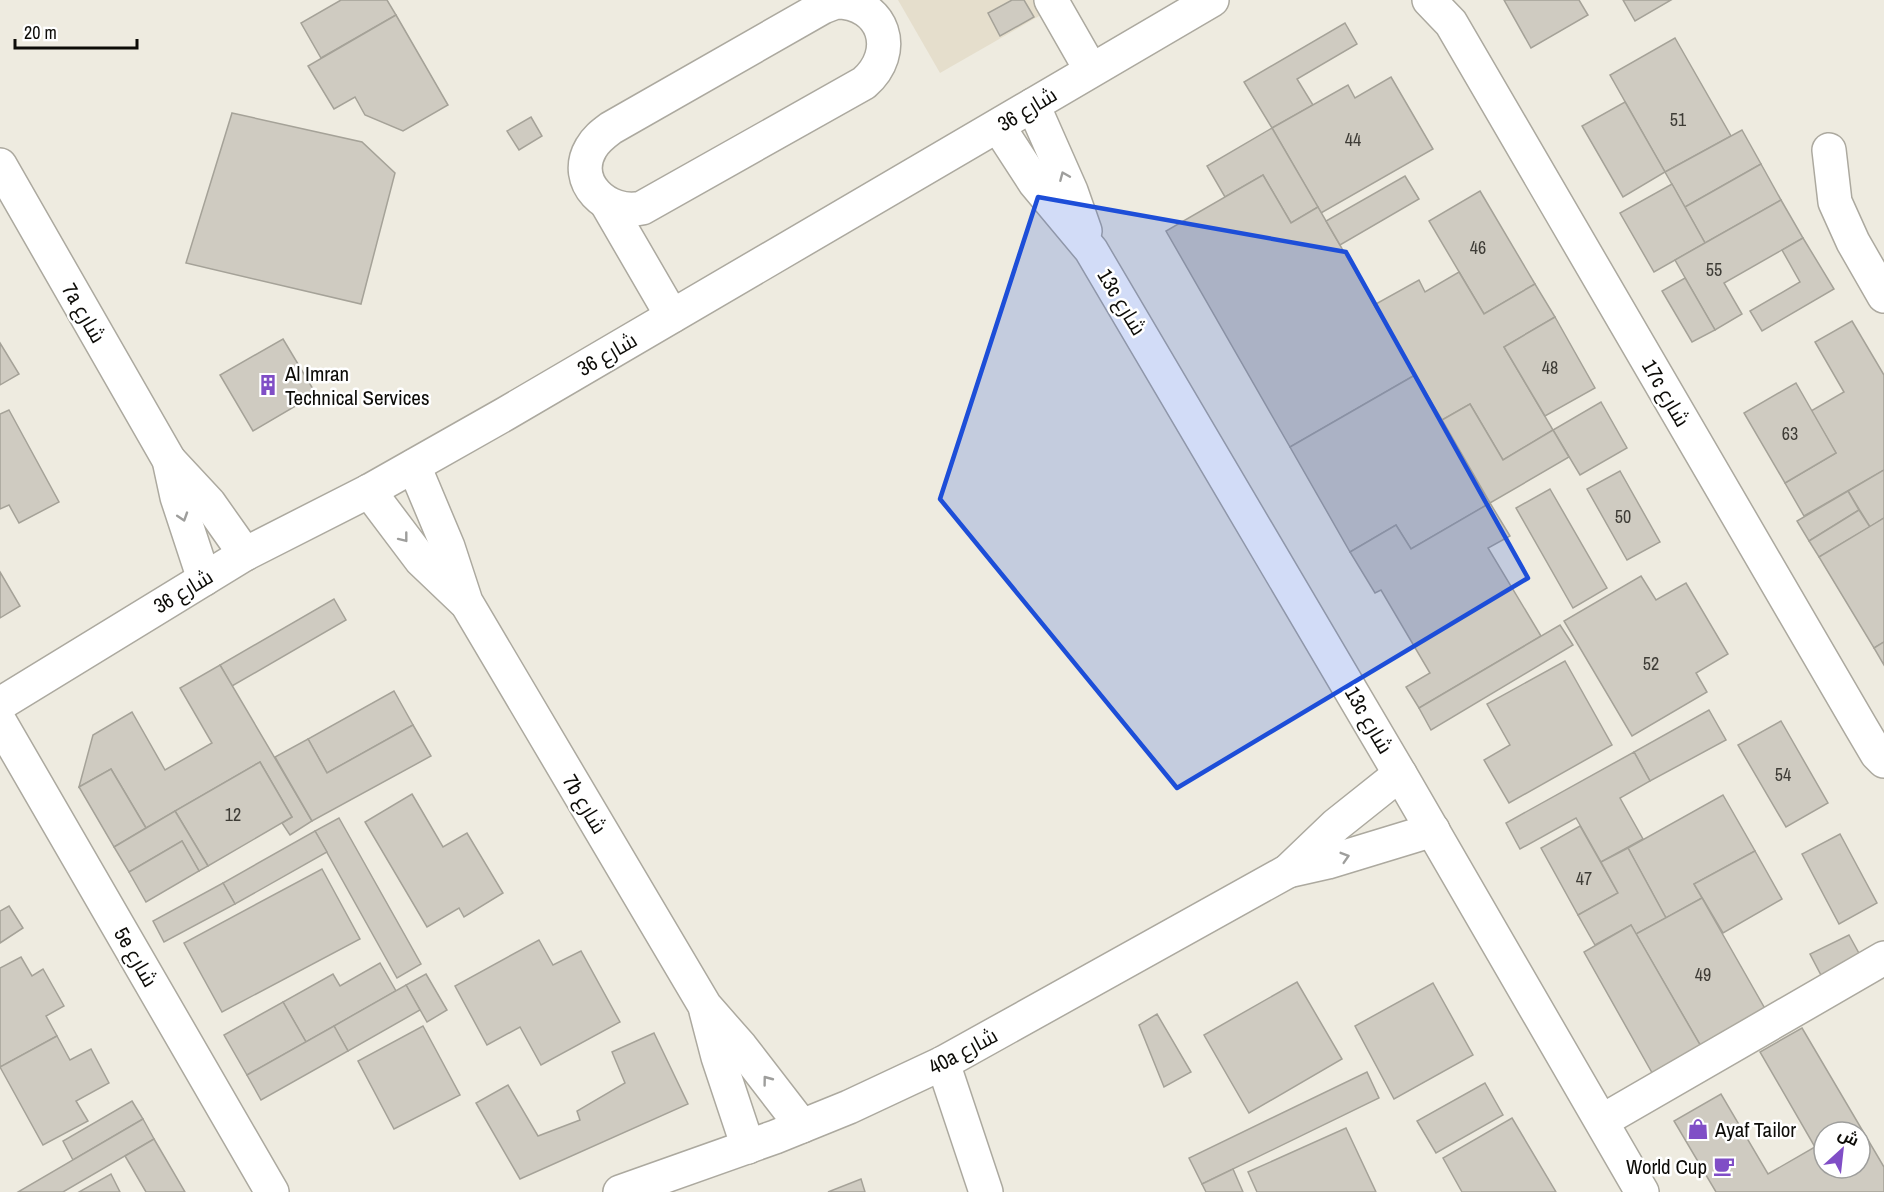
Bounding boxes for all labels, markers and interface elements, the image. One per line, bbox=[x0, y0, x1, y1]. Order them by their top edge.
scale bar bbox=[15, 12, 136, 50]
text: 20 m bbox=[24, 20, 57, 45]
street label: شارع 36 bbox=[992, 80, 1062, 138]
house number: 51 bbox=[1670, 107, 1687, 132]
house number: 44 bbox=[1345, 127, 1361, 152]
one-way arrow bbox=[1059, 171, 1071, 182]
house number: 46 bbox=[1470, 235, 1486, 260]
house number: 55 bbox=[1706, 257, 1722, 282]
street label: 13c شارع bbox=[1091, 263, 1153, 341]
street label: 7a شارع bbox=[55, 278, 113, 348]
street label: شارع 36 bbox=[572, 325, 642, 383]
street label: 17c شارع bbox=[1635, 354, 1697, 432]
house number: 48 bbox=[1542, 355, 1558, 380]
place label: Al Imran Technical Services bbox=[284, 359, 430, 412]
building icon: Al Imran Technical Services bbox=[256, 373, 280, 397]
house number: 63 bbox=[1782, 421, 1798, 446]
house number: 50 bbox=[1615, 504, 1631, 529]
one-way arrow bbox=[176, 511, 189, 522]
one-way arrow bbox=[396, 531, 407, 542]
street label: شارع 36 bbox=[148, 562, 218, 620]
house number: 52 bbox=[1643, 651, 1659, 676]
street label: 13c شارع bbox=[1338, 681, 1400, 759]
house number: 54 bbox=[1775, 762, 1791, 787]
street label: 7b شارع bbox=[556, 769, 614, 839]
house number: 12 bbox=[225, 802, 241, 827]
one-way arrow bbox=[1339, 852, 1350, 864]
house number: 47 bbox=[1576, 866, 1592, 891]
street label: 5e شارع bbox=[107, 922, 165, 992]
house number: 49 bbox=[1695, 962, 1711, 987]
street label: 40a شارع bbox=[923, 1021, 1003, 1081]
one-way arrow bbox=[763, 1075, 774, 1086]
place label: Ayaf Tailor bbox=[1714, 1115, 1796, 1144]
shop icon: Ayaf Tailor bbox=[1686, 1117, 1710, 1141]
north arrow bbox=[1812, 1120, 1872, 1180]
text: ش bbox=[1835, 1122, 1863, 1151]
place label: World Cup bbox=[1626, 1152, 1707, 1181]
cafe icon: World Cup bbox=[1712, 1154, 1736, 1178]

